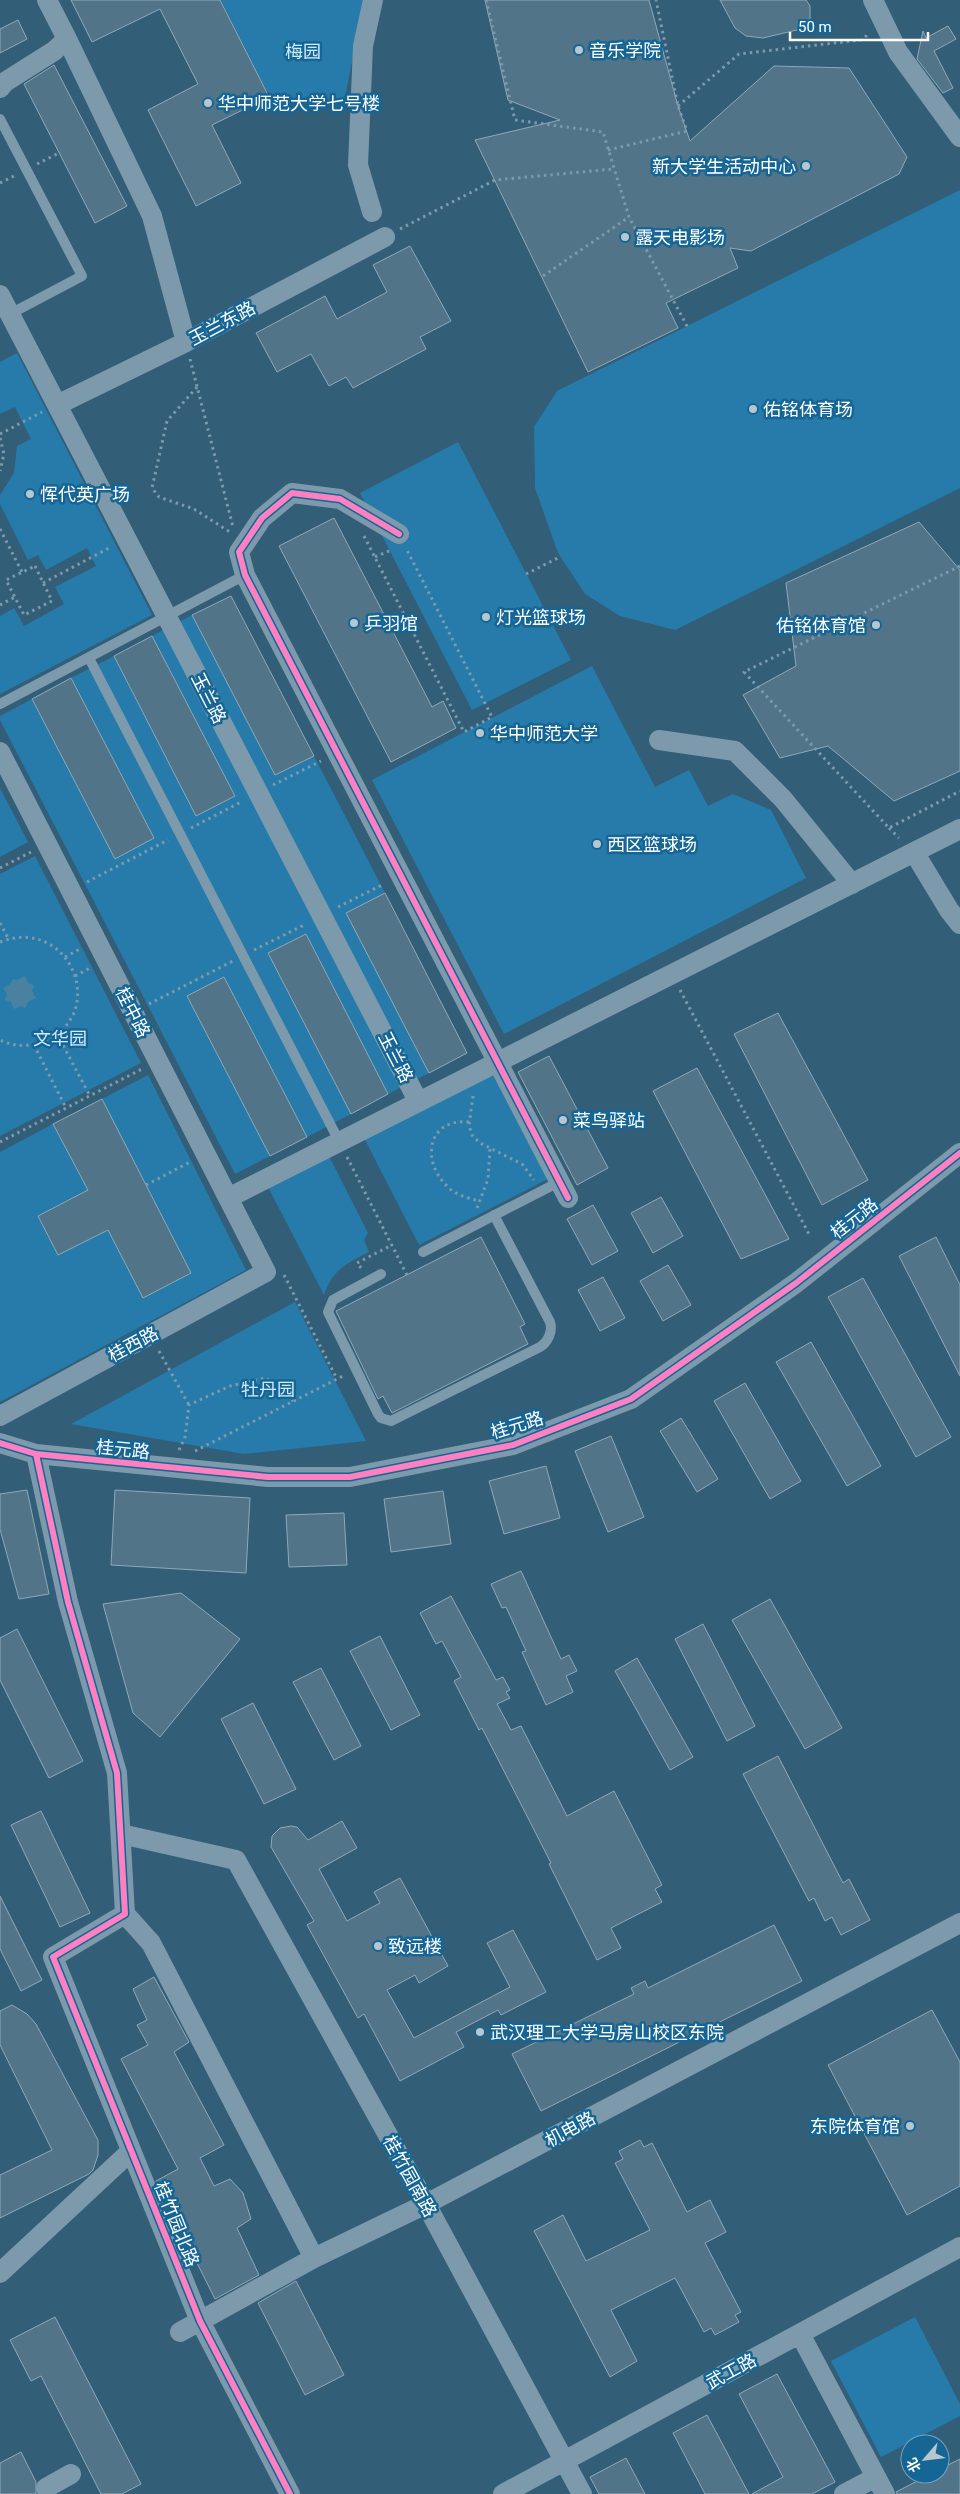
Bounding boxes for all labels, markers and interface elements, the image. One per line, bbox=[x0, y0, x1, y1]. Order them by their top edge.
scale bar bbox=[790, 10, 928, 42]
text: 50 m bbox=[798, 18, 832, 36]
place label: 音乐学院 bbox=[589, 40, 661, 61]
park label: 梅园 bbox=[285, 41, 321, 62]
marker: 音乐学院 bbox=[573, 44, 585, 56]
place label: 华中师范大学七号楼 bbox=[218, 93, 380, 114]
marker: 华中师范大学七号楼 bbox=[202, 97, 214, 109]
place label: 新大学生活动中心 bbox=[652, 156, 796, 177]
marker: 新大学生活动中心 bbox=[800, 160, 812, 172]
place label: 露天电影场 bbox=[635, 227, 725, 248]
marker: 露天电影场 bbox=[619, 231, 631, 243]
street label: 玉兰东路 bbox=[185, 297, 259, 349]
place label: 佑铭体育场 bbox=[763, 399, 853, 420]
marker: 佑铭体育场 bbox=[747, 403, 759, 415]
place label: 恽代英广场 bbox=[40, 484, 130, 505]
marker: 恽代英广场 bbox=[24, 488, 36, 500]
place label: 灯光篮球场 bbox=[496, 607, 586, 628]
marker: 灯光篮球场 bbox=[480, 611, 492, 623]
place label: 乒羽馆 bbox=[364, 613, 418, 634]
place label: 佑铭体育馆 bbox=[776, 615, 866, 636]
marker: 乒羽馆 bbox=[348, 617, 360, 629]
marker: 佑铭体育馆 bbox=[870, 619, 882, 631]
street label: 玉兰路 bbox=[187, 669, 231, 727]
place label: 华中师范大学 bbox=[490, 723, 598, 744]
marker: 华中师范大学 bbox=[474, 727, 486, 739]
place label: 西区篮球场 bbox=[607, 834, 697, 855]
marker: 西区篮球场 bbox=[591, 838, 603, 850]
street label: 桂中路 bbox=[111, 983, 155, 1041]
park label: 文华园 bbox=[33, 1028, 87, 1049]
street label: 玉兰路 bbox=[374, 1028, 418, 1086]
place label: 菜鸟驿站 bbox=[573, 1110, 645, 1131]
marker: 菜鸟驿站 bbox=[557, 1114, 569, 1126]
street label: 桂元路 bbox=[826, 1193, 882, 1243]
street label: 桂西路 bbox=[104, 1322, 162, 1366]
park label: 牡丹园 bbox=[241, 1379, 295, 1400]
street label: 桂元路 bbox=[488, 1407, 546, 1443]
street label: 桂元路 bbox=[95, 1436, 151, 1462]
place label: 致远楼 bbox=[388, 1936, 442, 1957]
marker: 致远楼 bbox=[372, 1940, 384, 1952]
place label: 武汉理工大学马房山校区东院 bbox=[490, 2022, 724, 2043]
marker: 武汉理工大学马房山校区东院 bbox=[474, 2026, 486, 2038]
street label: 机电路 bbox=[541, 2107, 599, 2151]
place label: 东院体育馆 bbox=[810, 2116, 900, 2137]
marker: 东院体育馆 bbox=[904, 2120, 916, 2132]
street label: 桂竹园南路 bbox=[379, 2132, 441, 2220]
street label: 桂竹园北路 bbox=[150, 2178, 204, 2270]
street label: 武工路 bbox=[702, 2349, 760, 2393]
north arrow bbox=[900, 2434, 950, 2484]
text: 北 bbox=[903, 2455, 924, 2475]

